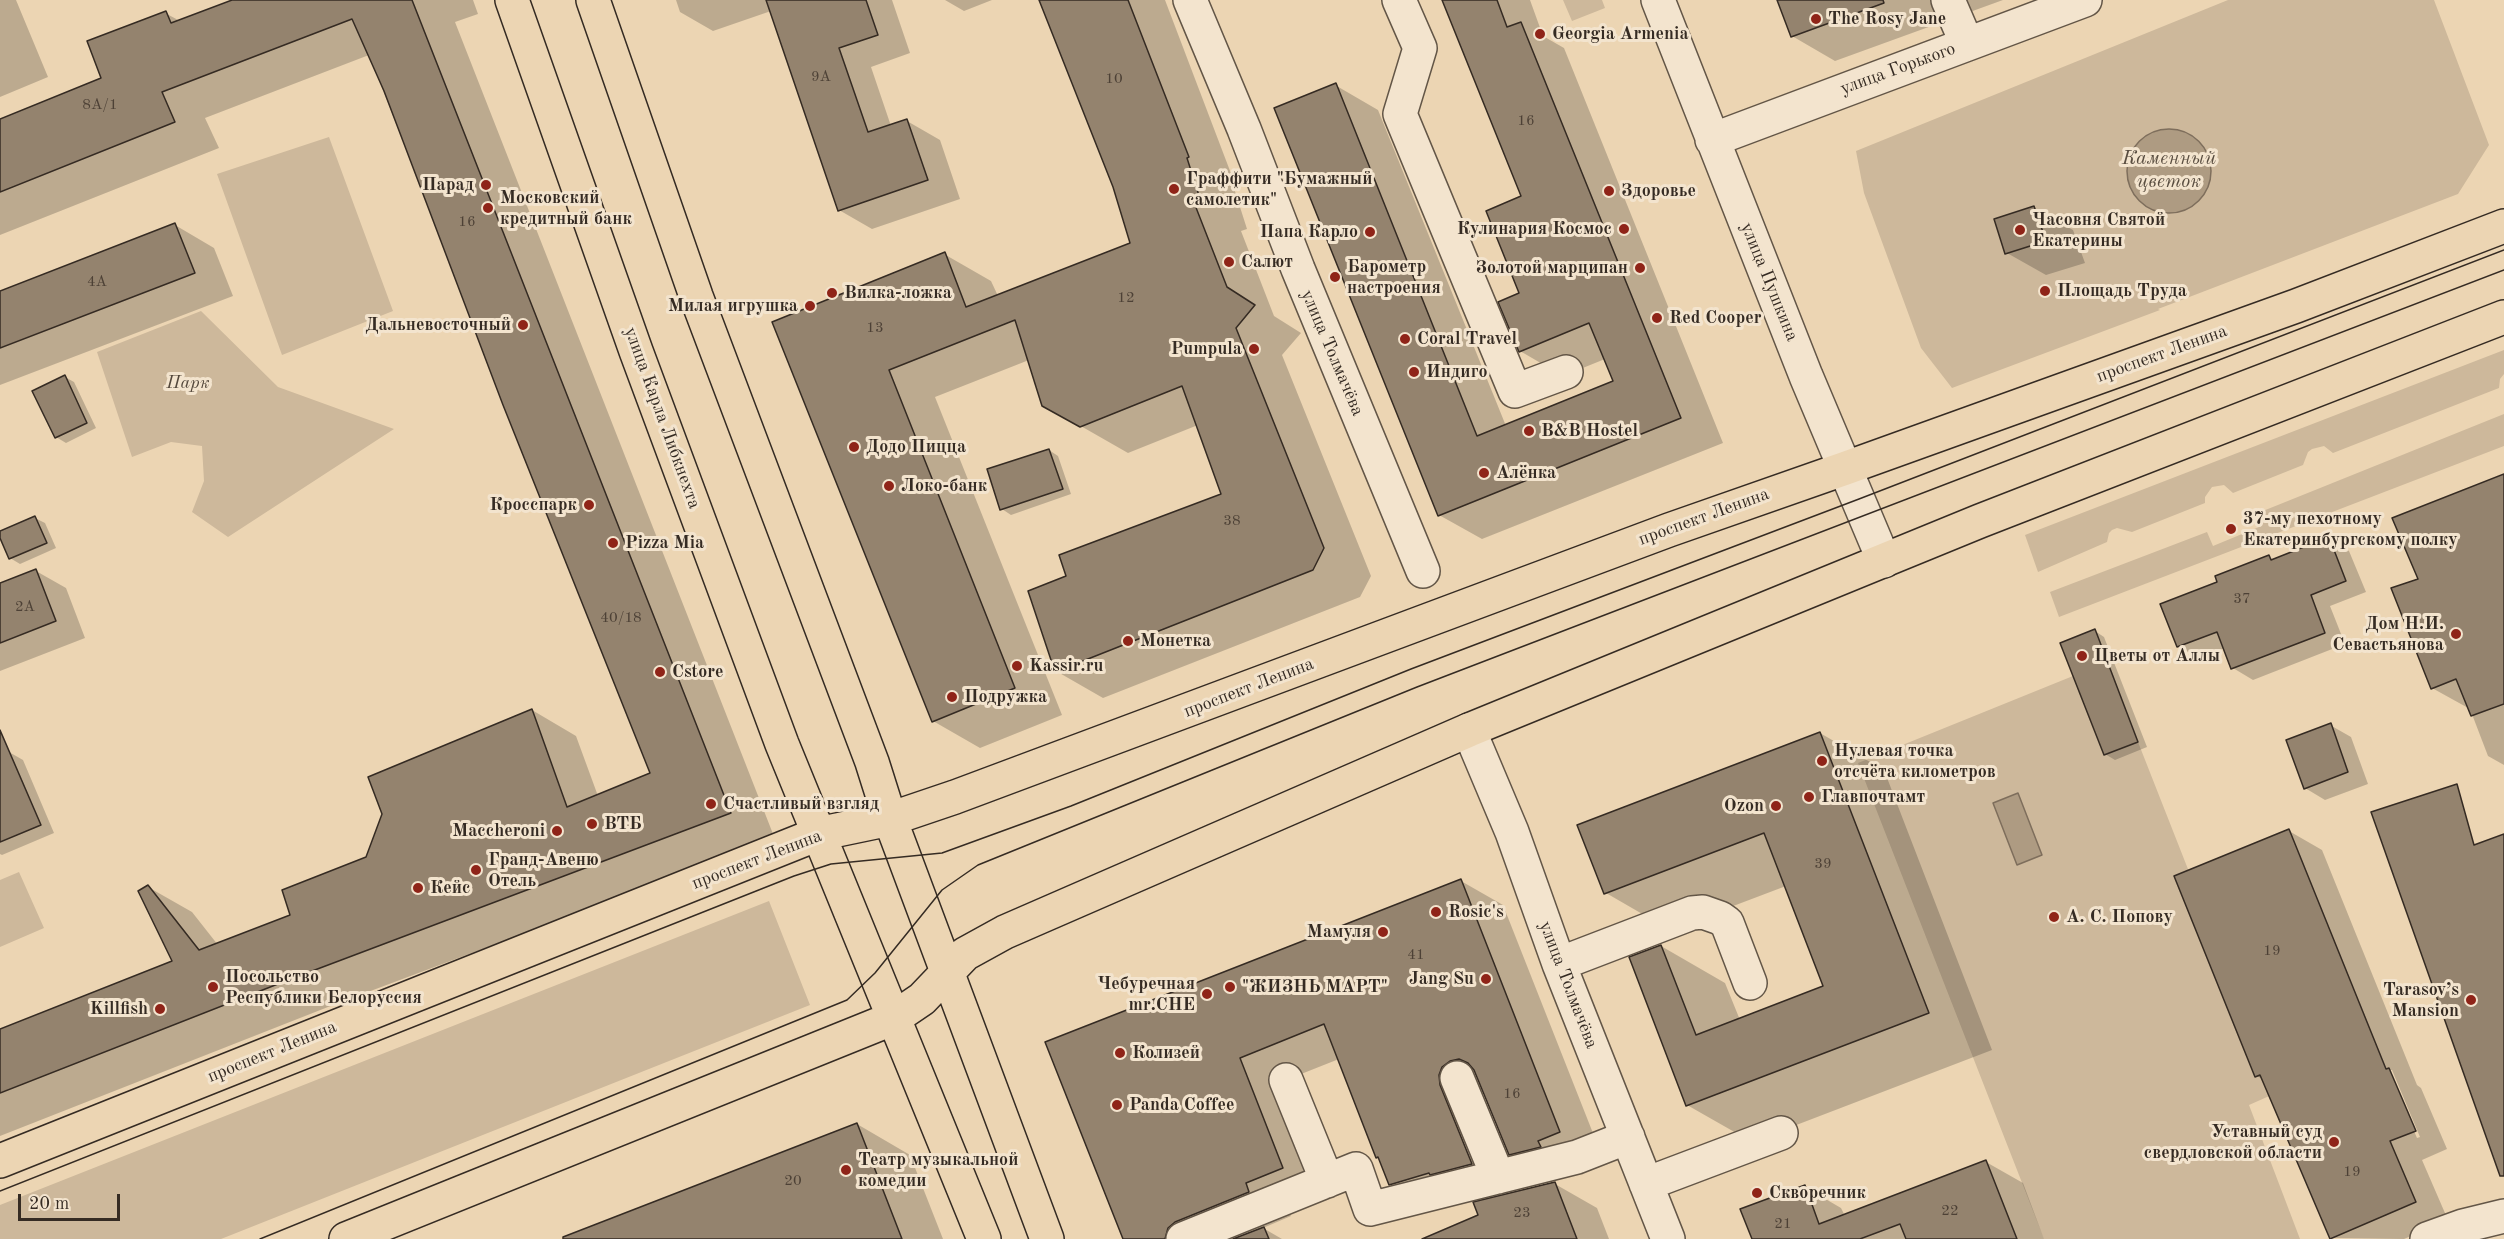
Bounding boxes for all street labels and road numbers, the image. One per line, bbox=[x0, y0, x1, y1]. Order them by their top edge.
street label: улица Горького bbox=[1837, 38, 1959, 100]
street label: улица Пушкина bbox=[1735, 220, 1803, 344]
street label: улица Толмачёва bbox=[1296, 287, 1368, 419]
street label: проспект Ленина bbox=[2094, 320, 2230, 388]
street label: улица Карла Либкнехта bbox=[619, 324, 705, 512]
street label: проспект Ленина bbox=[1636, 483, 1772, 551]
street label: проспект Ленина bbox=[1181, 653, 1317, 723]
street label: проспект Ленина bbox=[689, 825, 825, 895]
street label: улица Толмачёва bbox=[1534, 918, 1602, 1052]
street label: проспект Ленина bbox=[204, 1016, 340, 1088]

